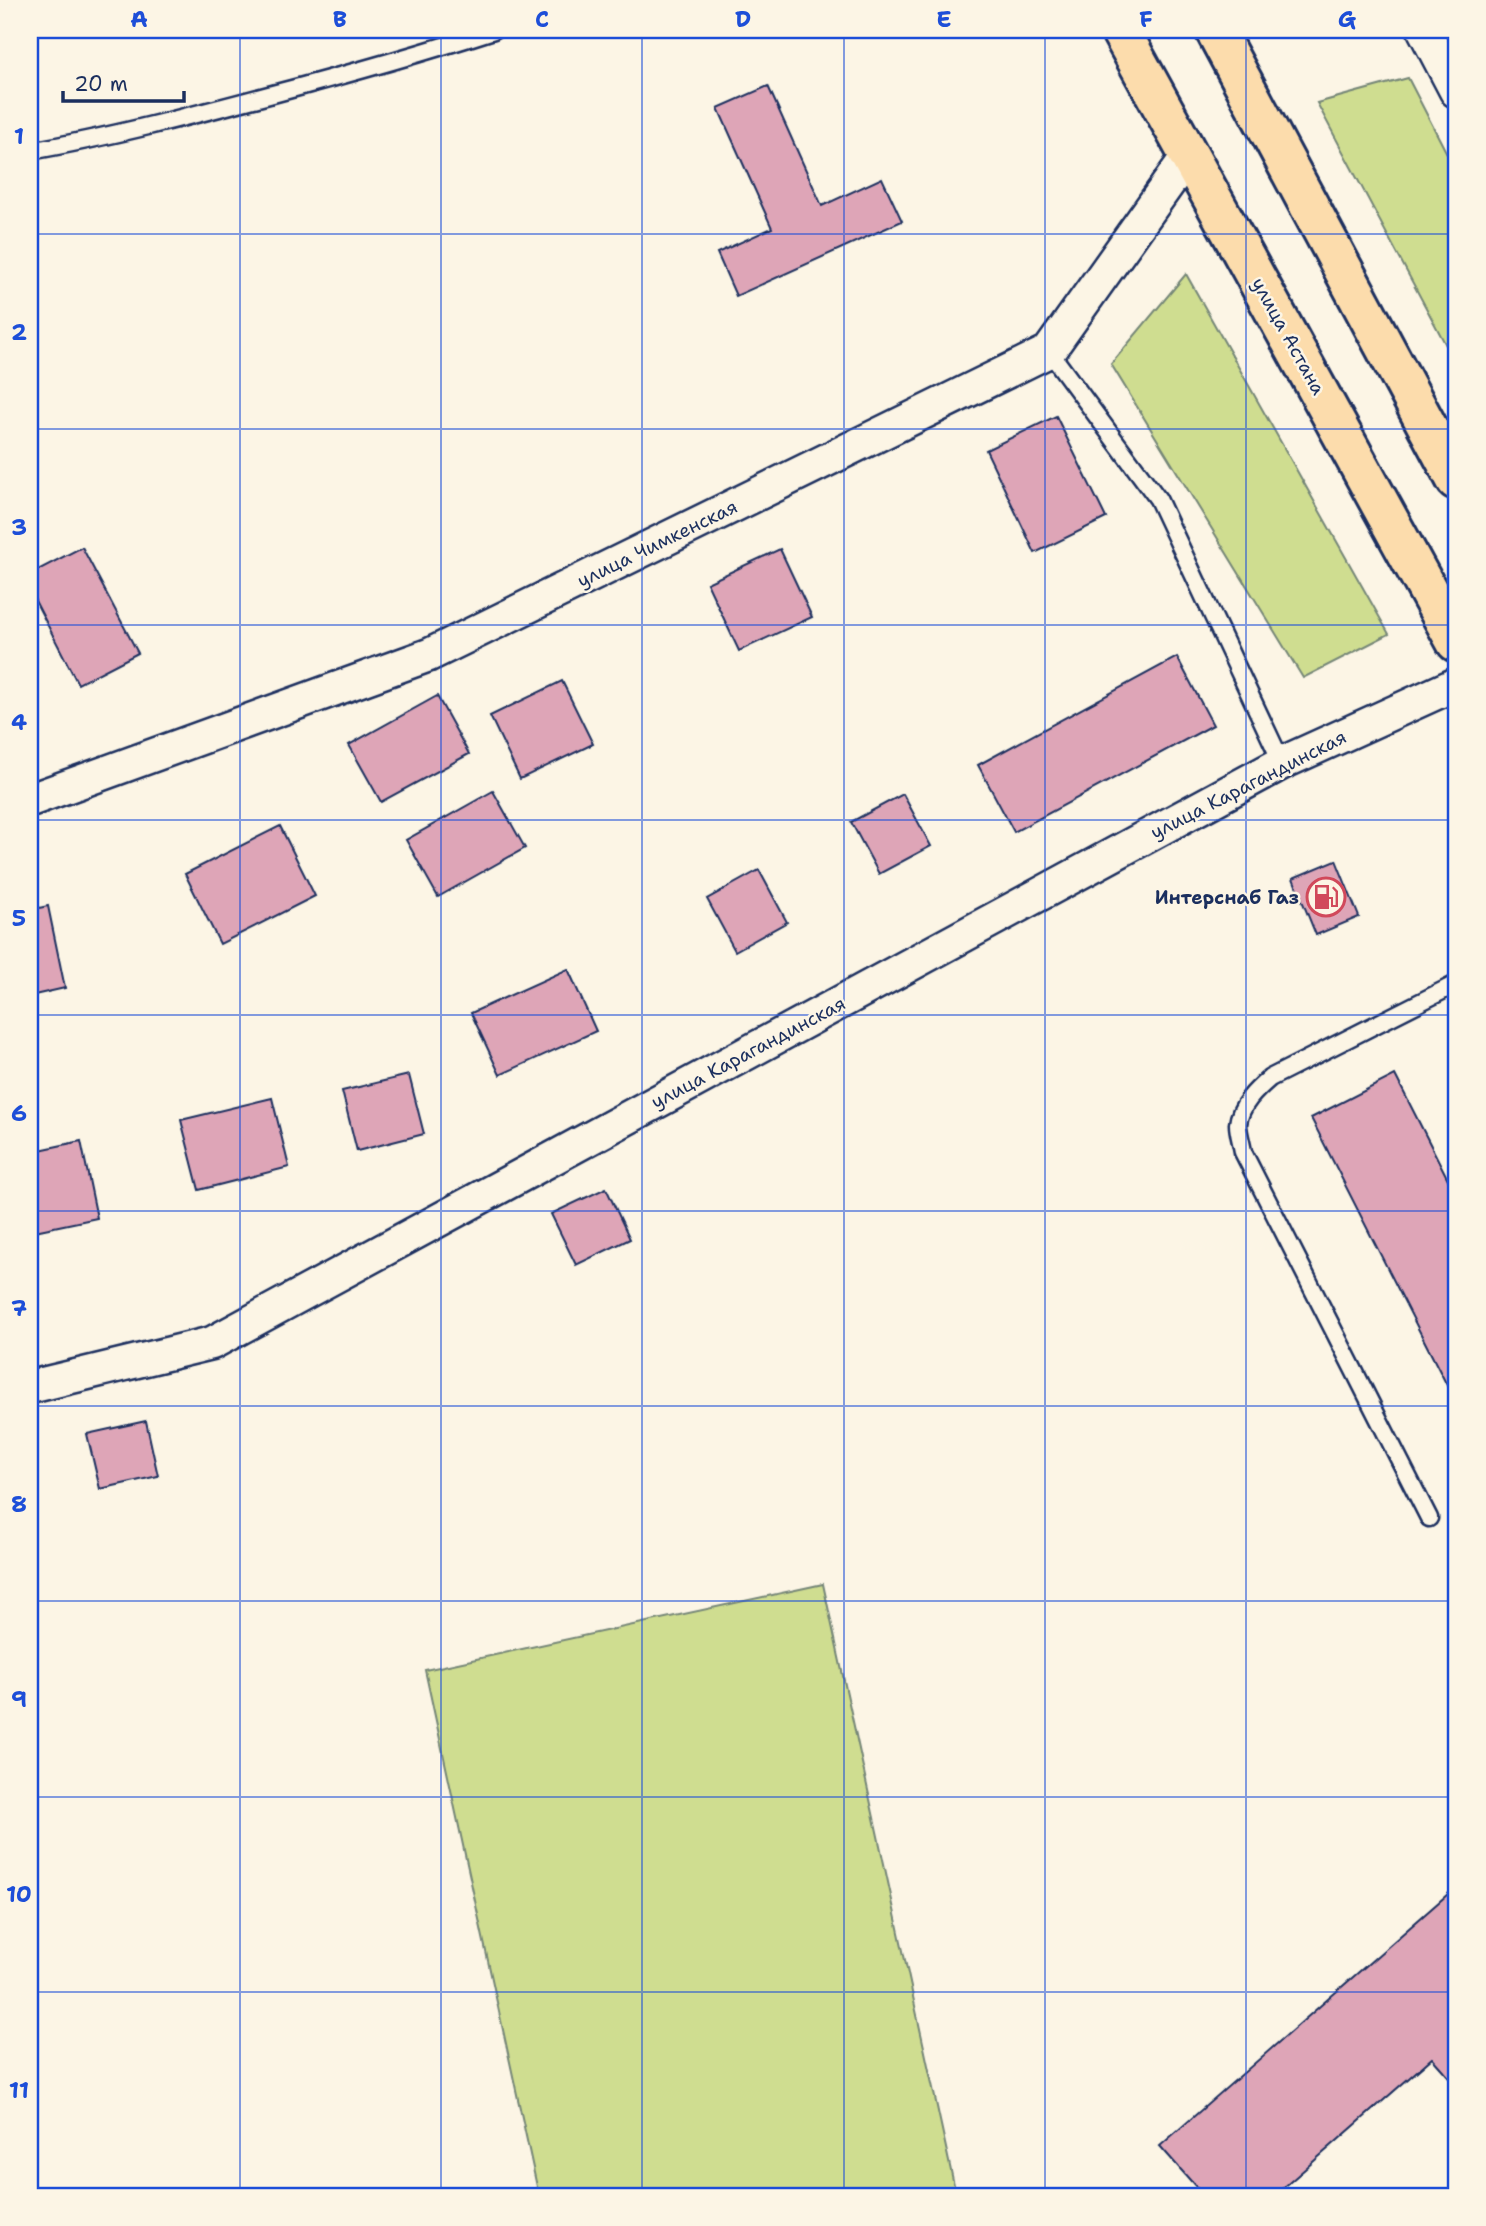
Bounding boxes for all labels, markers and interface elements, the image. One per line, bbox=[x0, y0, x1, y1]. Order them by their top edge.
text: A bbox=[130, 4, 148, 34]
text: B bbox=[333, 4, 347, 34]
text: C bbox=[535, 4, 549, 34]
text: D bbox=[735, 4, 751, 34]
text: E bbox=[936, 4, 952, 34]
text: F bbox=[1139, 4, 1153, 34]
text: G bbox=[1338, 4, 1357, 34]
scale bar bbox=[63, 60, 184, 104]
text: 20 m bbox=[74, 70, 128, 98]
text: 1 bbox=[14, 121, 24, 151]
street label: улица Астана bbox=[1246, 273, 1331, 400]
text: 2 bbox=[11, 317, 27, 347]
street label: улица Чимкенская bbox=[573, 494, 741, 593]
text: 3 bbox=[11, 512, 27, 542]
text: 4 bbox=[11, 707, 27, 737]
street label: улица Карагандинская bbox=[1146, 724, 1350, 845]
fuel station icon: Интерснаб Газ bbox=[1305, 876, 1347, 918]
place label: Интерснаб Газ bbox=[1155, 885, 1299, 910]
text: 5 bbox=[12, 903, 26, 933]
street label: улица Карагандинская bbox=[647, 991, 850, 1114]
text: 6 bbox=[11, 1098, 27, 1128]
text: 7 bbox=[11, 1293, 27, 1323]
text: 8 bbox=[11, 1489, 27, 1519]
text: 9 bbox=[11, 1684, 27, 1714]
text: 10 bbox=[6, 1879, 32, 1909]
text: 11 bbox=[9, 2075, 29, 2105]

